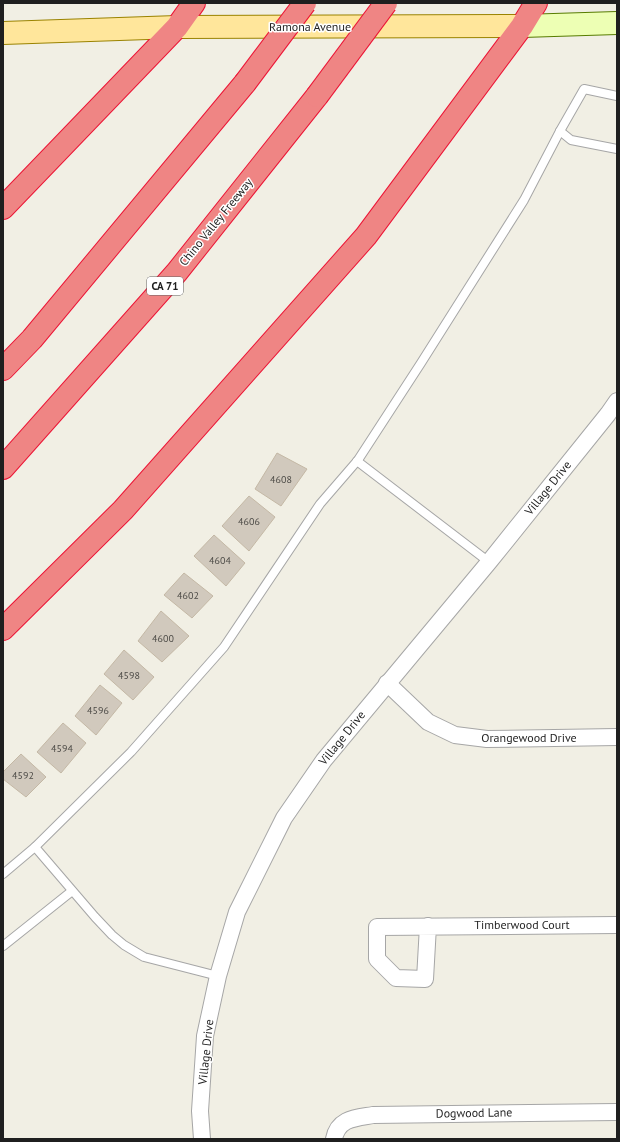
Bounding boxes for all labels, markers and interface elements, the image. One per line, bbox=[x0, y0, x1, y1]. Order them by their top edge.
street label: Ramona Avenue bbox=[269, 19, 351, 34]
street label: Chino Valley Freeway bbox=[176, 175, 256, 269]
road number: CA 71 bbox=[147, 277, 183, 295]
street label: Village Drive bbox=[520, 457, 574, 519]
house number: 4608 bbox=[270, 473, 292, 486]
house number: 4606 bbox=[238, 515, 260, 528]
house number: 4604 bbox=[209, 554, 231, 567]
house number: 4602 bbox=[177, 589, 199, 602]
house number: 4600 bbox=[152, 632, 174, 645]
house number: 4598 bbox=[118, 669, 140, 682]
house number: 4596 bbox=[87, 704, 109, 717]
street label: Village Drive bbox=[314, 707, 368, 769]
street label: Orangewood Drive bbox=[481, 730, 577, 745]
house number: 4594 bbox=[51, 742, 73, 755]
house number: 4592 bbox=[12, 769, 34, 782]
street label: Timberwood Court bbox=[474, 917, 570, 932]
street label: Village Drive bbox=[195, 1019, 216, 1086]
street label: Dogwood Lane bbox=[436, 1104, 512, 1121]

